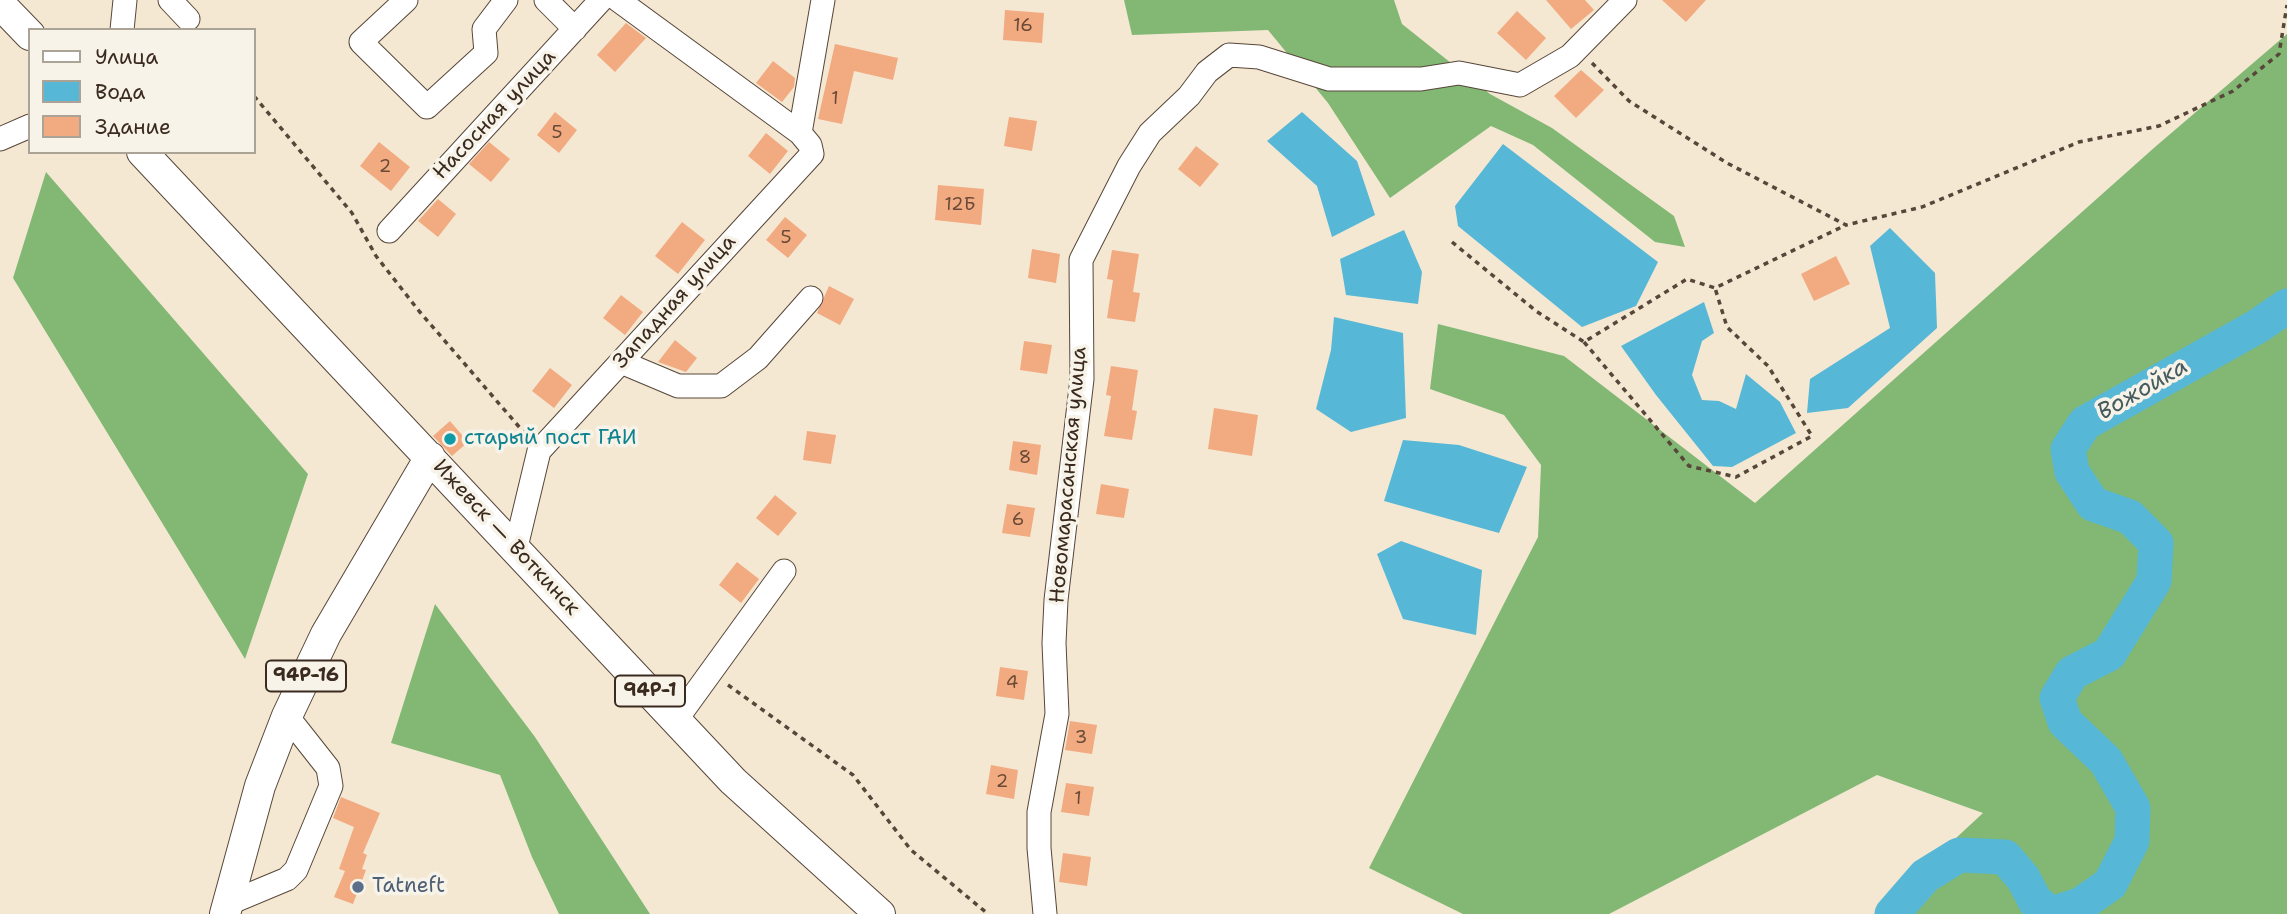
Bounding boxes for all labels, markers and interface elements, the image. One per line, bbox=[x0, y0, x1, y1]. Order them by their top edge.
house number: 16 bbox=[1013, 15, 1033, 37]
legend bbox=[28, 28, 256, 154]
text: Улица bbox=[95, 43, 158, 71]
street label: Насосная улица bbox=[428, 45, 562, 185]
text: Вода bbox=[95, 78, 145, 106]
house number: 1 bbox=[831, 88, 839, 110]
text: Здание bbox=[95, 113, 171, 141]
house number: 5 bbox=[551, 122, 563, 144]
house number: 2 bbox=[379, 156, 391, 178]
house number: 12Б bbox=[944, 194, 976, 216]
house number: 5 bbox=[780, 227, 792, 249]
street label: Западная улица bbox=[608, 230, 742, 374]
street label: Новомарасанская улица bbox=[1045, 346, 1093, 604]
water label: Вожойка bbox=[2093, 353, 2193, 427]
place label: старый пост ГАИ bbox=[464, 426, 637, 452]
marker: старый пост ГАИ bbox=[442, 431, 458, 447]
house number: 8 bbox=[1019, 447, 1031, 469]
street label: Ижевск — Воткинск bbox=[427, 455, 585, 621]
house number: 6 bbox=[1012, 509, 1024, 531]
road number: 94Р-16 bbox=[266, 660, 346, 692]
house number: 4 bbox=[1006, 672, 1018, 694]
road number: 94Р-1 bbox=[615, 676, 685, 706]
house number: 3 bbox=[1075, 727, 1087, 749]
house number: 2 bbox=[996, 771, 1008, 793]
house number: 1 bbox=[1074, 788, 1082, 810]
place label: Tatneft bbox=[372, 874, 445, 900]
marker: Tatneft bbox=[350, 879, 366, 895]

